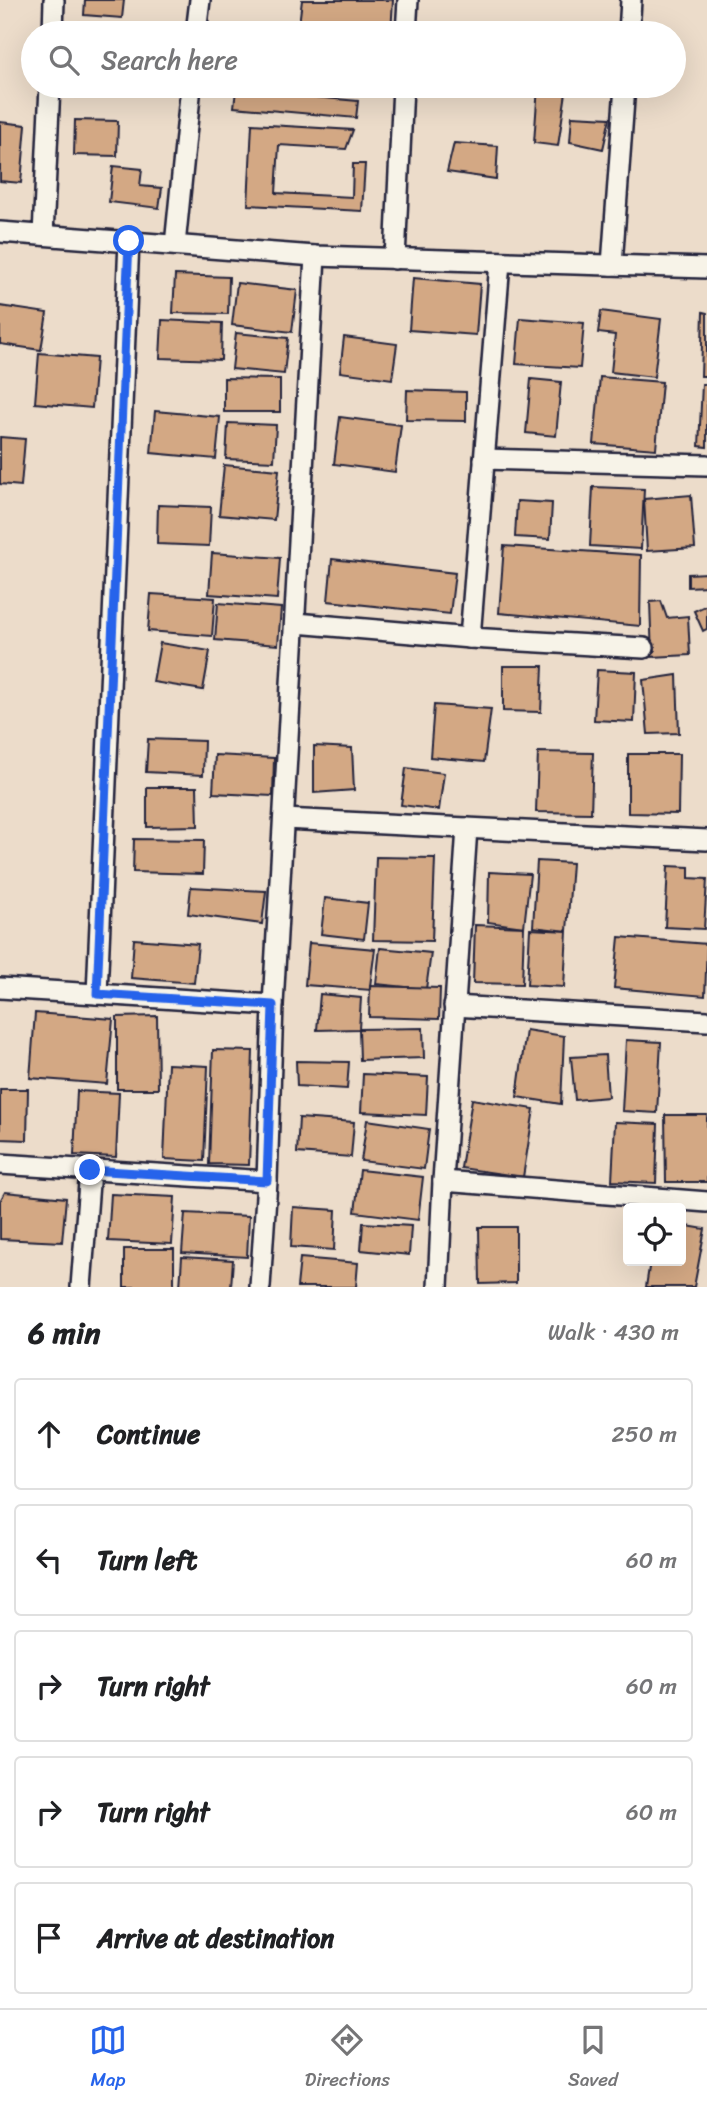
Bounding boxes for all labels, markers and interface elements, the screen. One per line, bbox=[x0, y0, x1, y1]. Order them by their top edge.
search box bbox=[21, 21, 686, 98]
text: Search here bbox=[101, 37, 238, 83]
icon: search bbox=[45, 41, 83, 79]
route start bbox=[113, 225, 144, 256]
route end bbox=[74, 1154, 105, 1185]
map controls bbox=[623, 1203, 686, 1266]
button: locate bbox=[623, 1203, 686, 1266]
text: 6 min bbox=[28, 1306, 100, 1360]
text: Walk · 430 m bbox=[548, 1312, 679, 1353]
text: Continue bbox=[97, 1411, 200, 1457]
text: 250 m bbox=[611, 1414, 677, 1455]
icon: ahead bbox=[30, 1415, 68, 1453]
text: Turn left bbox=[97, 1537, 197, 1583]
text: 60 m bbox=[626, 1540, 677, 1581]
icon: left bbox=[30, 1541, 68, 1579]
text: Turn right bbox=[97, 1663, 210, 1709]
text: 60 m bbox=[626, 1666, 677, 1707]
icon: right bbox=[30, 1667, 68, 1705]
text: Turn right bbox=[97, 1789, 210, 1835]
text: 60 m bbox=[626, 1792, 677, 1833]
icon: right bbox=[30, 1793, 68, 1831]
text: Arrive at destination bbox=[97, 1915, 334, 1961]
icon: arrive bbox=[30, 1919, 68, 1957]
tab: Map bbox=[89, 2021, 127, 2096]
tab: Directions bbox=[305, 2021, 390, 2096]
tab: Saved bbox=[568, 2021, 618, 2096]

